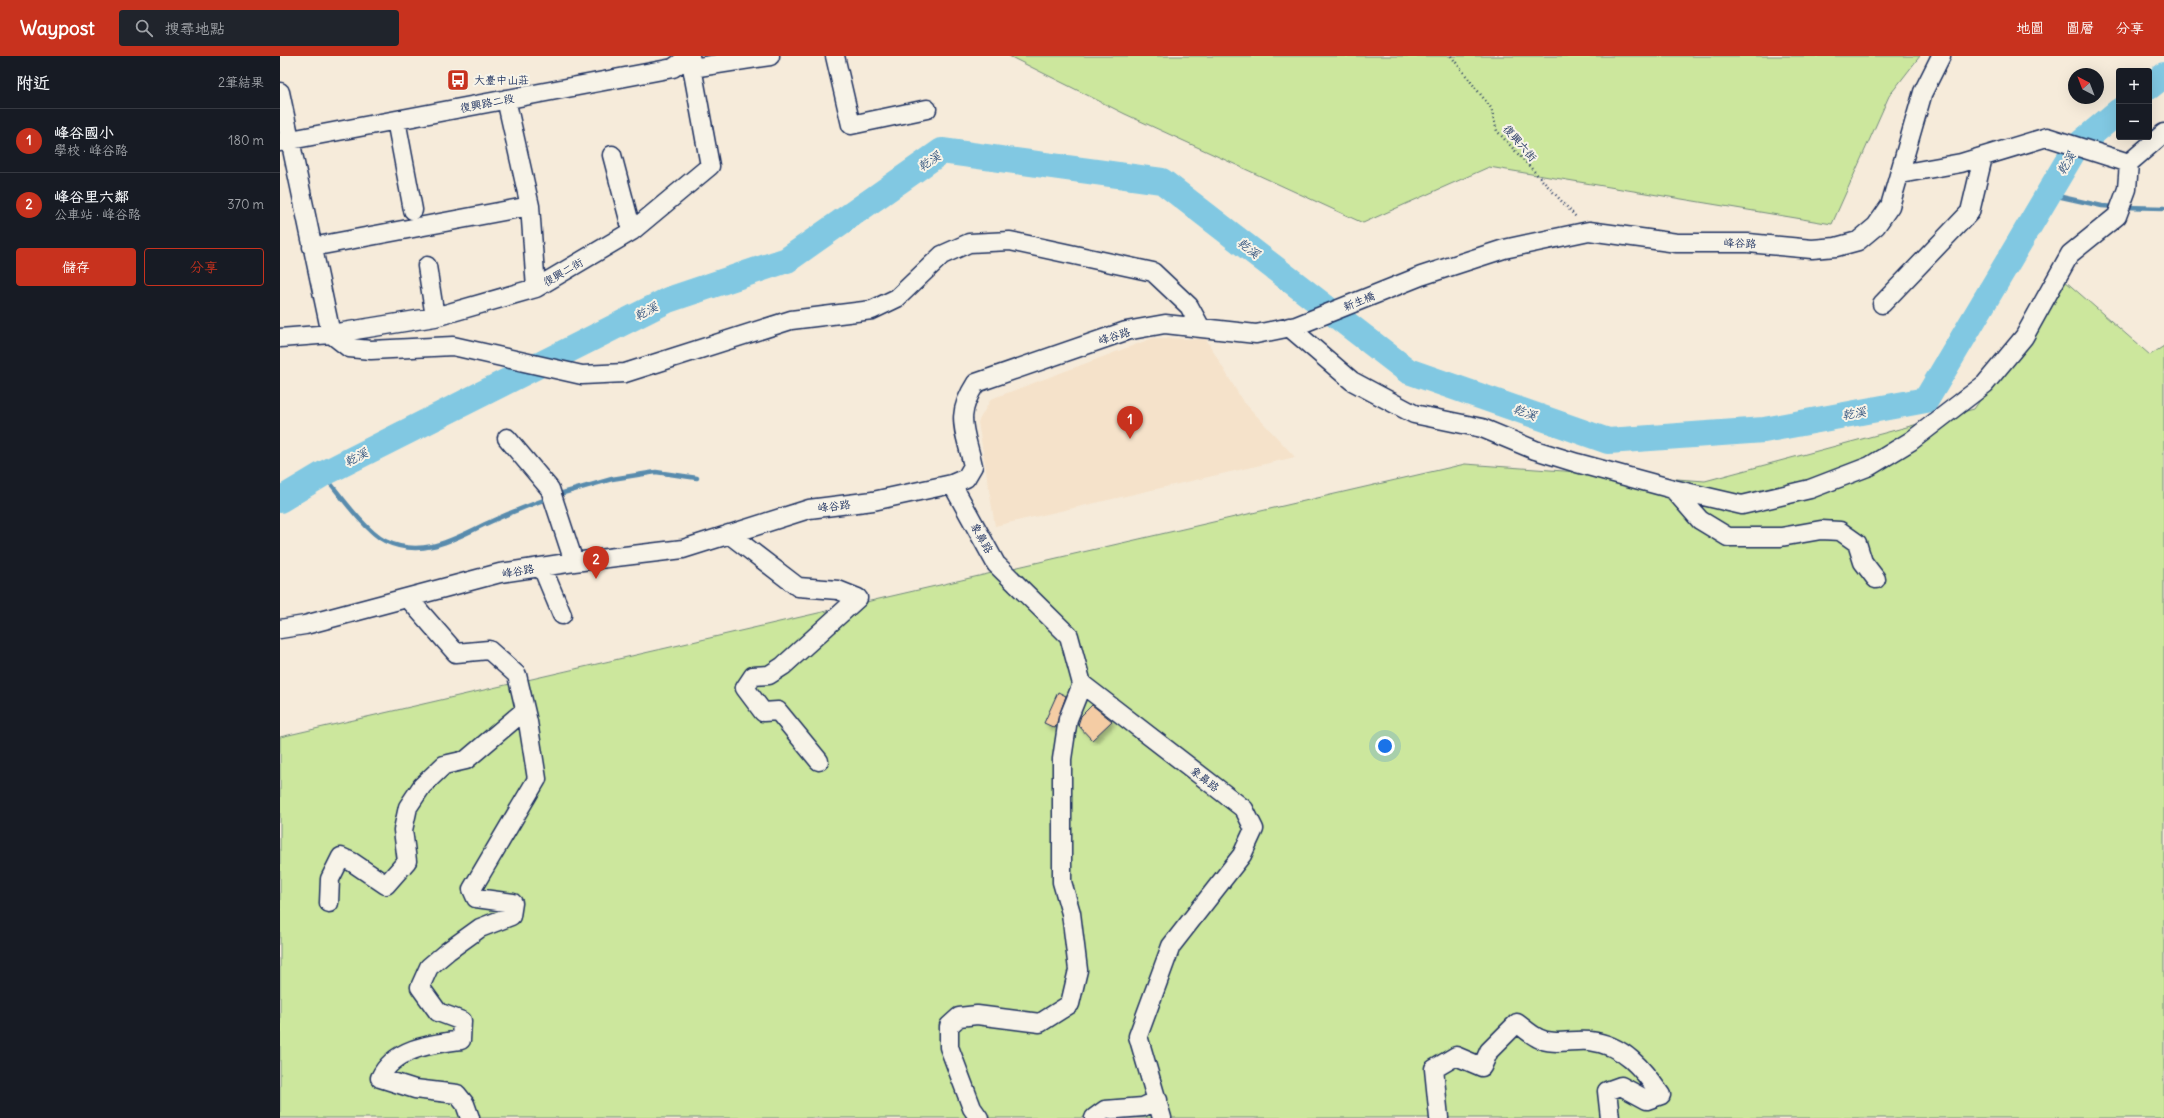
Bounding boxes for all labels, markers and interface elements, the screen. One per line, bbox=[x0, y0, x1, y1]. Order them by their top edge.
search box bbox=[119, 10, 399, 46]
text: Waypost bbox=[20, 16, 95, 40]
icon: search bbox=[133, 17, 155, 39]
text: 搜尋地點 bbox=[165, 19, 225, 38]
text: 地圖 bbox=[2016, 19, 2044, 37]
text: 圖層 bbox=[2066, 19, 2094, 37]
text: 分享 bbox=[2116, 19, 2144, 37]
bus stop icon: 大臺中山莊 bbox=[445, 67, 471, 93]
north arrow bbox=[2068, 68, 2104, 104]
map controls bbox=[2116, 68, 2152, 140]
button: + bbox=[2116, 68, 2152, 104]
text: 附近 bbox=[16, 72, 50, 94]
place label: 大臺中山莊 bbox=[474, 73, 529, 87]
text: 2筆結果 bbox=[218, 74, 264, 91]
street label: 復興路二段 bbox=[459, 91, 515, 115]
button: − bbox=[2116, 104, 2152, 140]
street label: 復興六街 bbox=[1500, 122, 1540, 165]
text: 峰谷國小 bbox=[54, 123, 114, 142]
text: 1 bbox=[26, 132, 32, 149]
text: 180 m bbox=[228, 132, 264, 149]
text: 學校 · 峰谷路 bbox=[54, 142, 128, 159]
water label: 乾溪 bbox=[915, 148, 944, 174]
water label: 乾溪 bbox=[2053, 148, 2079, 177]
text: 峰谷里六鄰 bbox=[54, 187, 129, 206]
text: 2 bbox=[25, 196, 33, 213]
text: 370 m bbox=[227, 196, 264, 213]
text: 公車站 · 峰谷路 bbox=[54, 206, 141, 223]
water label: 乾溪 bbox=[1235, 235, 1264, 262]
street label: 峰谷路 bbox=[1723, 235, 1757, 251]
button: 儲存 bbox=[16, 248, 136, 286]
button: 分享 bbox=[144, 248, 264, 286]
street label: 復興二街 bbox=[540, 254, 586, 289]
street label: 新生橋 bbox=[1341, 288, 1377, 314]
water label: 乾溪 bbox=[632, 298, 661, 323]
street label: 峰谷路 bbox=[1096, 324, 1132, 348]
water label: 乾溪 bbox=[1511, 401, 1540, 423]
water label: 乾溪 bbox=[1841, 403, 1868, 422]
pin: 1 bbox=[1117, 406, 1143, 439]
water label: 乾溪 bbox=[342, 444, 371, 469]
street label: 峰谷路 bbox=[817, 497, 851, 515]
street label: 象鼻路 bbox=[968, 520, 996, 556]
pin: 2 bbox=[583, 546, 609, 579]
street label: 峰谷路 bbox=[501, 561, 535, 581]
your location bbox=[1375, 736, 1395, 756]
street label: 象鼻路 bbox=[1188, 763, 1222, 795]

